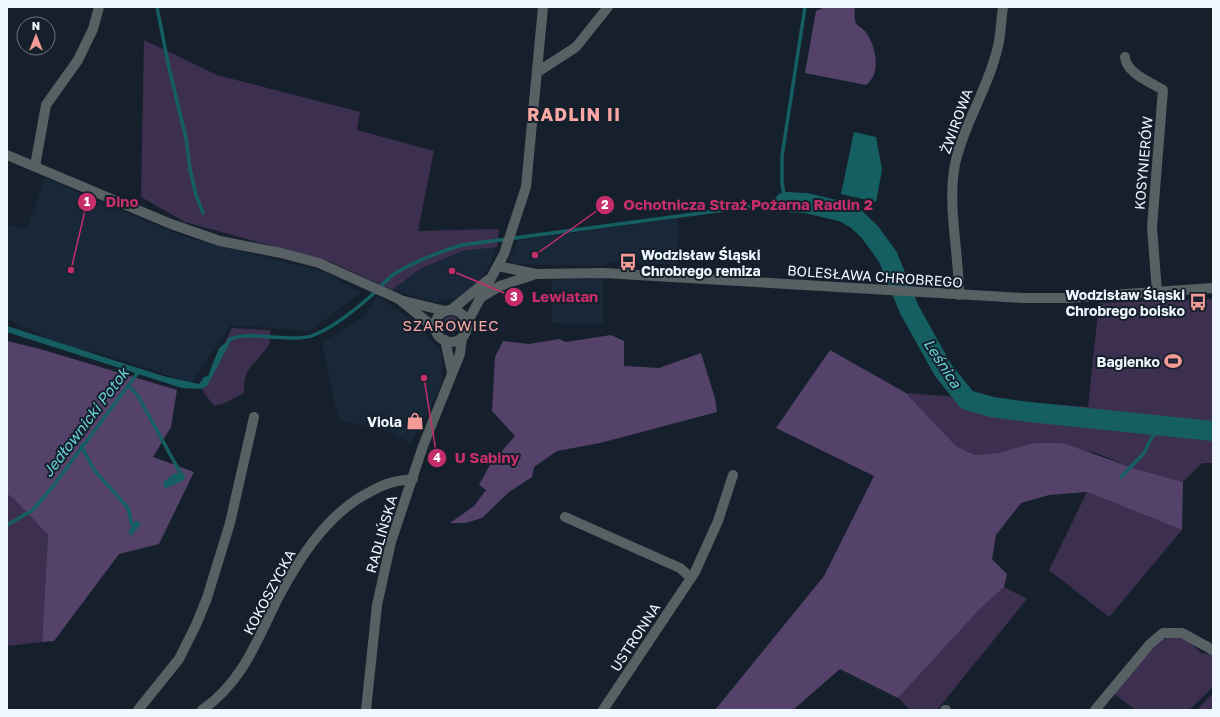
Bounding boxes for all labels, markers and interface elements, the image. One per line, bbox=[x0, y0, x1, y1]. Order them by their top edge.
north arrow bbox=[16, 16, 56, 56]
text: N bbox=[32, 19, 40, 32]
street label: ŻWIROWA bbox=[936, 86, 976, 156]
district label: RADLIN II bbox=[527, 103, 621, 125]
street label: KOSYNIERÓW bbox=[1130, 115, 1156, 211]
callout: Dino bbox=[77, 189, 146, 216]
callout: Ochotnicza Straż Pożarna Radlin 2 bbox=[595, 191, 880, 218]
text: Dino bbox=[106, 192, 138, 210]
text: 1 bbox=[84, 194, 90, 209]
text: Ochotnicza Straż Pożarna Radlin 2 bbox=[623, 195, 873, 213]
text: 2 bbox=[601, 197, 609, 212]
place label: Wodzisław Śląski Chrobrego remiza bbox=[641, 246, 761, 279]
bus stop icon: Wodzisław Śląski Chrobrego remiza bbox=[618, 252, 638, 272]
street label: BOLESŁAWA CHROBREGO bbox=[787, 261, 963, 291]
callout: Lewiatan bbox=[504, 284, 607, 311]
place label: Wodzisław Śląski Chrobrego boisko bbox=[1065, 286, 1185, 319]
text: Lewiatan bbox=[532, 287, 598, 305]
text: 3 bbox=[510, 289, 518, 304]
bus stop icon: Wodzisław Śląski Chrobrego boisko bbox=[1188, 292, 1208, 312]
district label: SZAROWIEC bbox=[402, 316, 500, 334]
water label: Leśnica bbox=[920, 335, 966, 391]
sports icon: Bagienko bbox=[1163, 351, 1183, 371]
place label: Bagienko bbox=[1097, 353, 1160, 370]
water label: Jedłownicki Potok bbox=[38, 363, 133, 480]
shop icon: Viola bbox=[405, 411, 425, 431]
place label: Viola bbox=[367, 413, 402, 430]
callout: U Sabiny bbox=[427, 444, 527, 471]
text: U Sabiny bbox=[455, 448, 519, 466]
text: 4 bbox=[433, 450, 441, 465]
street label: RADLIŃSKA bbox=[362, 493, 400, 575]
street label: KOKOSZYCKA bbox=[239, 546, 299, 638]
street label: USTRONNA bbox=[607, 599, 664, 674]

